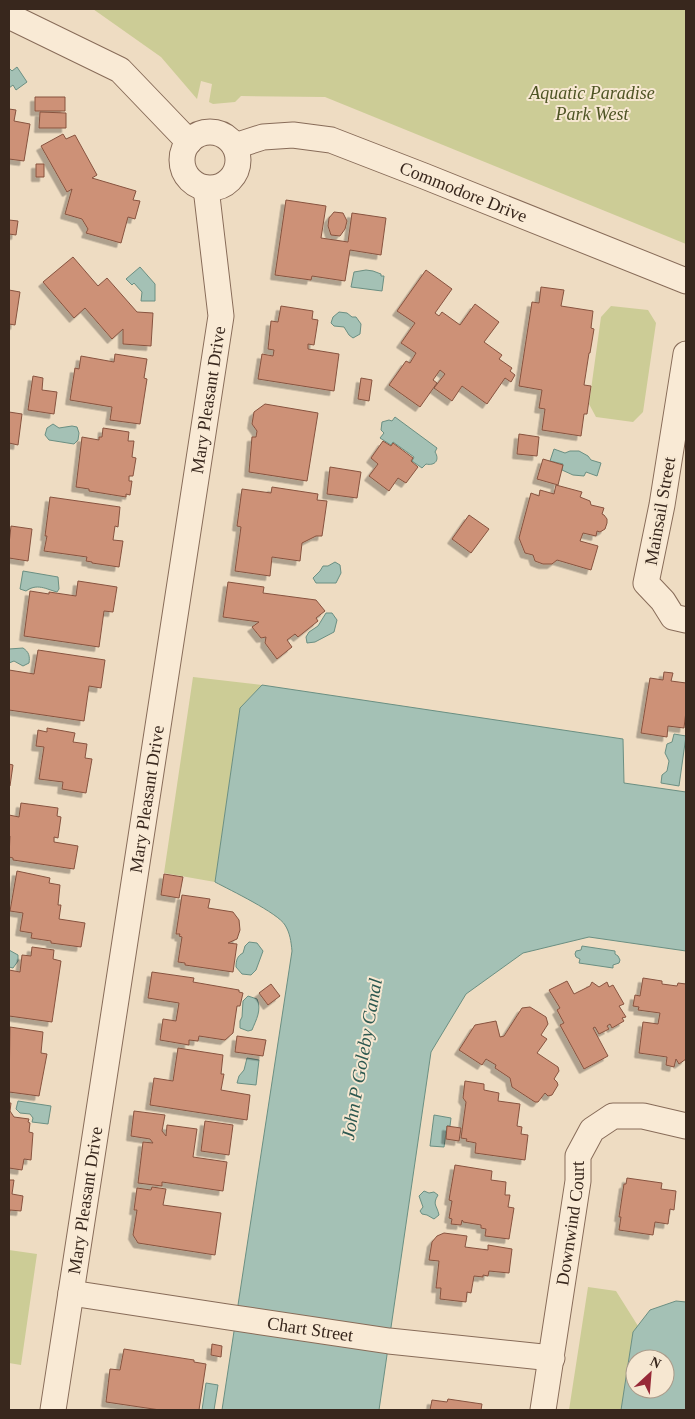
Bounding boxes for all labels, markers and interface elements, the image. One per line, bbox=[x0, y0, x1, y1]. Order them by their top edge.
park label: Aquatic Paradise Park West bbox=[528, 83, 655, 124]
street label: Commodore Drive bbox=[397, 158, 530, 226]
street label: Mary Pleasant Drive bbox=[187, 325, 229, 475]
street label: Mainsail Street bbox=[641, 455, 679, 567]
street label: Mary Pleasant Drive bbox=[126, 724, 168, 874]
water label: John P Goleby Canal bbox=[337, 977, 386, 1142]
street label: Mary Pleasant Drive bbox=[64, 1125, 106, 1276]
street label: Downwind Court bbox=[552, 1161, 588, 1287]
street label: Chart Street bbox=[266, 1313, 355, 1346]
north arrow bbox=[625, 1349, 675, 1399]
text: N bbox=[648, 1354, 663, 1372]

